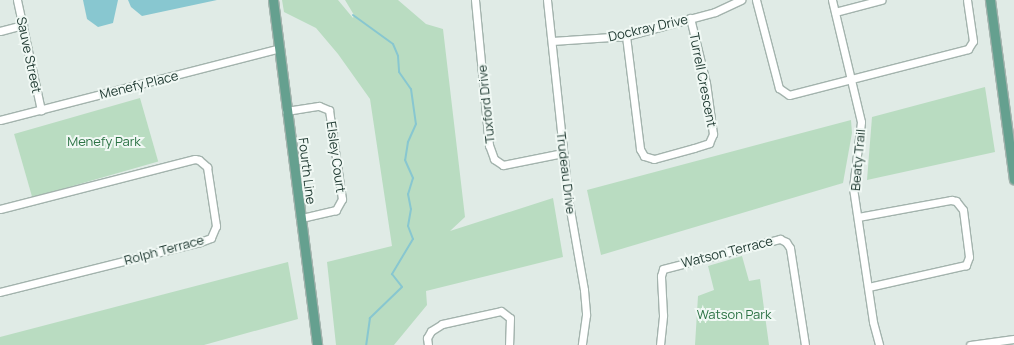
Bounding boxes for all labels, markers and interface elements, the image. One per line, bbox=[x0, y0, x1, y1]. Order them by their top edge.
street label: Dockray Drive bbox=[607, 11, 689, 45]
street label: Sauve Street bbox=[13, 15, 45, 95]
street label: Turrell Crescent bbox=[686, 31, 720, 129]
street label: Tuxford Drive bbox=[474, 64, 498, 144]
street label: Menefy Place bbox=[98, 68, 180, 102]
street label: Elsley Court bbox=[323, 120, 349, 194]
street label: Beaty Trail bbox=[848, 128, 868, 192]
street label: Trudeau Drive bbox=[553, 131, 579, 215]
park label: Menefy Park bbox=[67, 133, 141, 149]
street label: Fourth Line bbox=[295, 137, 319, 205]
street label: Rolph Terrace bbox=[122, 232, 206, 268]
street label: Watson Terrace bbox=[679, 233, 775, 271]
park label: Watson Park bbox=[697, 306, 771, 322]

